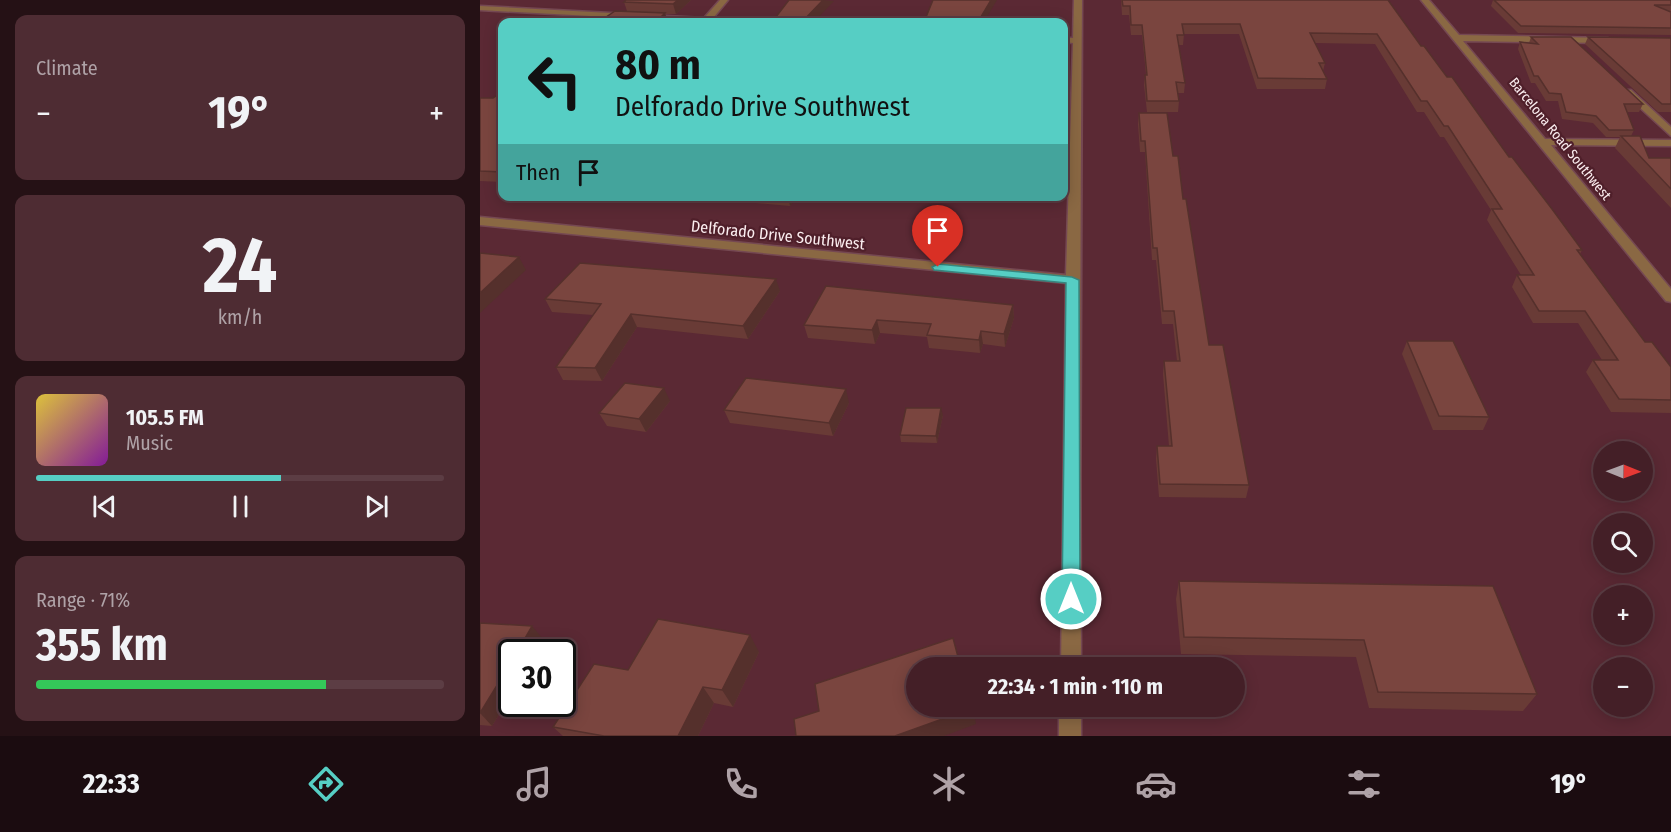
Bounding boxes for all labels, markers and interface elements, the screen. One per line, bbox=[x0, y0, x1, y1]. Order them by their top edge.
text: 80 m bbox=[615, 40, 701, 90]
icon: left bbox=[516, 42, 594, 120]
text: Climate bbox=[36, 56, 98, 80]
street label: Barcelona Road Southwest bbox=[1505, 74, 1615, 204]
text: 19° bbox=[208, 86, 272, 140]
text: Delforado Drive Southwest bbox=[615, 91, 910, 123]
text: − bbox=[36, 94, 51, 134]
text: + bbox=[429, 94, 444, 134]
icon: arrive bbox=[572, 156, 605, 189]
text: Then bbox=[516, 159, 560, 186]
pin bbox=[912, 205, 963, 267]
icon: arrive bbox=[921, 214, 954, 247]
street label: Delforado Drive Southwest bbox=[690, 216, 867, 254]
text: 24 bbox=[203, 219, 277, 313]
text: km/h bbox=[218, 305, 262, 329]
text: 105.5 FM bbox=[126, 404, 204, 431]
text: Music bbox=[126, 431, 173, 455]
north arrow bbox=[1593, 441, 1653, 501]
map controls bbox=[1593, 441, 1653, 717]
icon: previous bbox=[88, 490, 121, 523]
icon: pause bbox=[224, 490, 257, 523]
icon: next bbox=[360, 490, 393, 523]
button: search bbox=[1593, 513, 1653, 573]
position arrow bbox=[1039, 567, 1103, 631]
button: + bbox=[1593, 585, 1653, 645]
text: Range · 71% bbox=[36, 588, 130, 612]
text: 355 km bbox=[36, 618, 168, 672]
speed limit sign: 30 bbox=[498, 639, 576, 717]
button: − bbox=[1593, 657, 1653, 717]
text: 22:34 · 1 min · 110 m bbox=[988, 673, 1163, 700]
icon: directions bbox=[305, 763, 347, 805]
icon: music bbox=[513, 763, 555, 805]
icon: phone bbox=[720, 763, 762, 805]
icon: climate bbox=[928, 763, 970, 805]
icon: car bbox=[1135, 763, 1177, 805]
icon: filters bbox=[1343, 763, 1385, 805]
text: 22:33 bbox=[83, 768, 140, 800]
text: 19° bbox=[1550, 768, 1588, 800]

